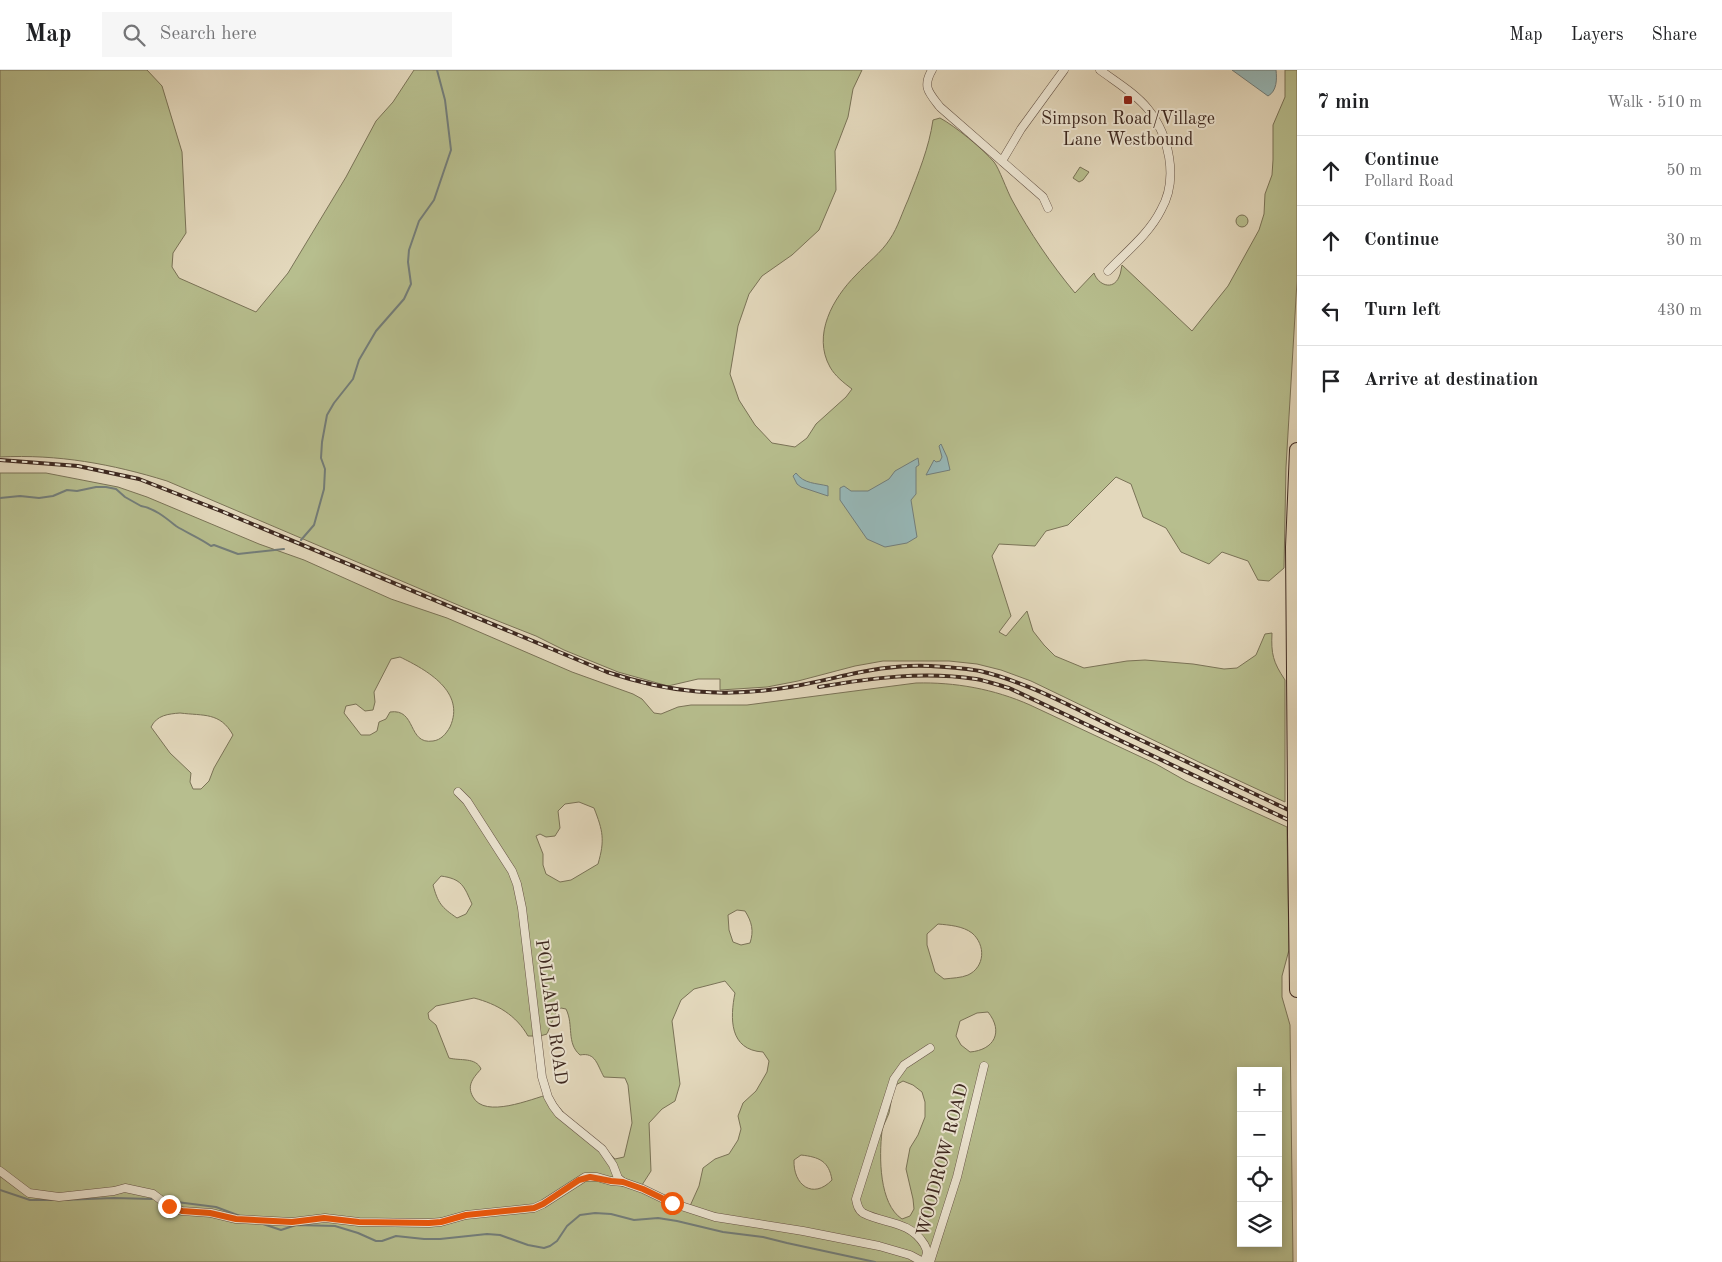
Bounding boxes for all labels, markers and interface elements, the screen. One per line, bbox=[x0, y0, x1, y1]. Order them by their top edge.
search box bbox=[102, 12, 452, 57]
icon: search bbox=[120, 21, 148, 49]
text: Map bbox=[25, 23, 72, 47]
text: Search here bbox=[160, 25, 257, 44]
text: Map bbox=[1509, 26, 1543, 44]
text: Layers bbox=[1571, 26, 1623, 44]
text: Share bbox=[1651, 26, 1697, 44]
text: 7 min bbox=[1317, 92, 1370, 113]
marker: Simpson Road/Village Lane Westbound bbox=[1122, 94, 1134, 106]
text: Walk · 510 m bbox=[1607, 95, 1702, 111]
place label: Simpson Road/Village Lane Westbound bbox=[1041, 110, 1215, 149]
text: Continue bbox=[1364, 151, 1439, 170]
icon: ahead bbox=[1317, 157, 1345, 185]
text: 50 m bbox=[1666, 163, 1702, 179]
text: Pollard Road bbox=[1364, 174, 1454, 190]
icon: ahead bbox=[1317, 227, 1345, 255]
text: Continue bbox=[1364, 231, 1439, 250]
text: 30 m bbox=[1666, 233, 1702, 249]
icon: left bbox=[1317, 297, 1345, 325]
text: Turn left bbox=[1364, 301, 1441, 320]
text: 430 m bbox=[1657, 303, 1702, 319]
icon: arrive bbox=[1317, 367, 1345, 395]
text: Arrive at destination bbox=[1364, 371, 1538, 390]
street label: POLLARD ROAD bbox=[532, 938, 570, 1086]
map controls bbox=[1237, 1067, 1282, 1247]
button: + bbox=[1237, 1067, 1282, 1112]
street label: WOODROW ROAD bbox=[914, 1081, 972, 1239]
button: − bbox=[1237, 1112, 1282, 1157]
button: locate bbox=[1237, 1157, 1282, 1202]
route start bbox=[661, 1192, 684, 1215]
route end bbox=[158, 1195, 181, 1218]
button: layers bbox=[1237, 1202, 1282, 1247]

